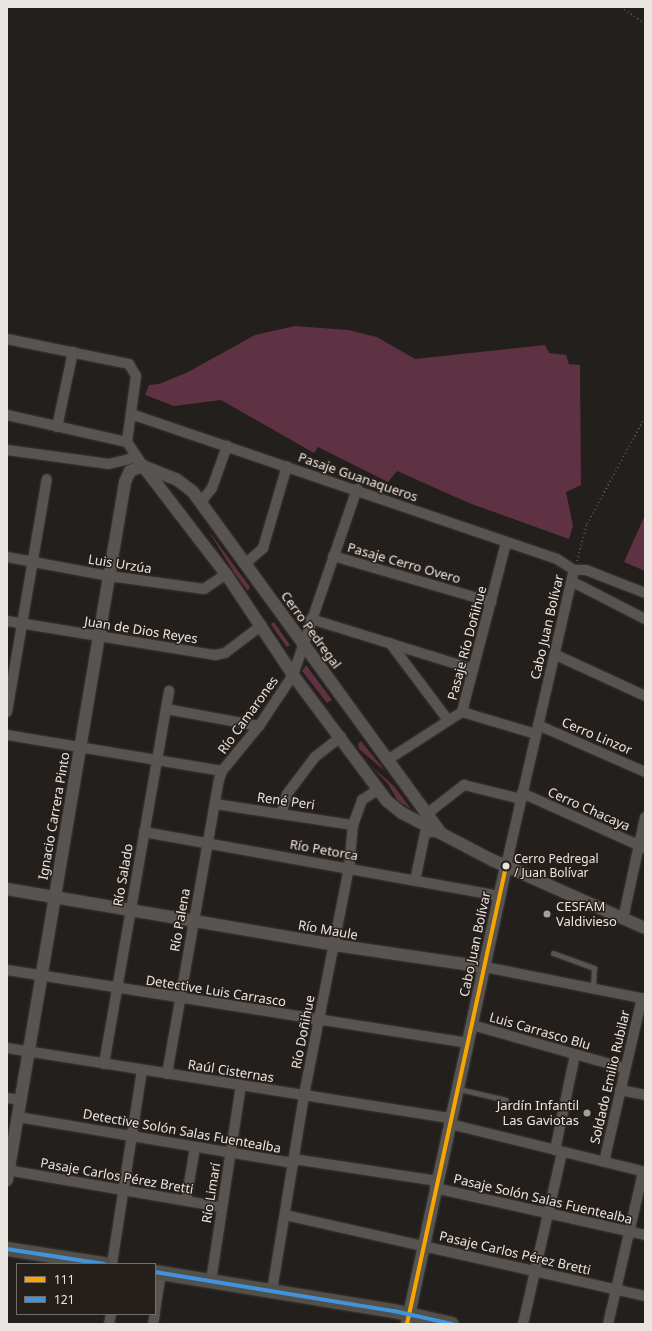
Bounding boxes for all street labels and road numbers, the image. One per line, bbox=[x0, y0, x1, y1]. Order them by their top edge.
street label: Pasaje Guanaqueros bbox=[296, 449, 420, 505]
street label: Pasaje Cerro Overo bbox=[346, 539, 462, 587]
street label: Luis Urzúa bbox=[87, 551, 153, 577]
street label: Cabo Juan Bolívar bbox=[527, 573, 567, 681]
street label: Pasaje Río Doñihue bbox=[444, 584, 490, 702]
street label: Cerro Pedregal bbox=[278, 588, 344, 672]
street label: Juan de Dios Reyes bbox=[83, 613, 199, 647]
street label: Río Camarones bbox=[215, 673, 281, 757]
street label: Cerro Linzor bbox=[560, 714, 634, 758]
street label: Ignacio Carrera Pinto bbox=[35, 751, 73, 881]
street label: Cerro Chacaya bbox=[546, 784, 632, 834]
street label: René Peri bbox=[256, 789, 316, 813]
street label: Río Petorca bbox=[289, 836, 359, 864]
street label: Río Salado bbox=[110, 842, 136, 908]
street label: Río Palena bbox=[167, 887, 193, 953]
street label: Cabo Juan Bolívar bbox=[456, 890, 494, 998]
street label: Río Maule bbox=[297, 917, 359, 943]
street label: Detective Luis Carrasco bbox=[145, 972, 287, 1010]
street label: Río Doñihue bbox=[288, 994, 318, 1070]
street label: Soldado Emilio Rubilar bbox=[587, 1008, 633, 1146]
street label: Luis Carrasco Blu bbox=[488, 1009, 592, 1053]
street label: Raúl Cisternas bbox=[187, 1056, 275, 1086]
street label: Detective Solón Salas Fuentealba bbox=[82, 1106, 282, 1156]
street label: Pasaje Carlos Pérez Bretti bbox=[39, 1155, 195, 1197]
street label: Río Limarí bbox=[199, 1162, 223, 1224]
street label: Pasaje Solón Salas Fuentealba bbox=[452, 1171, 634, 1227]
street label: Pasaje Carlos Pérez Bretti bbox=[438, 1228, 592, 1278]

